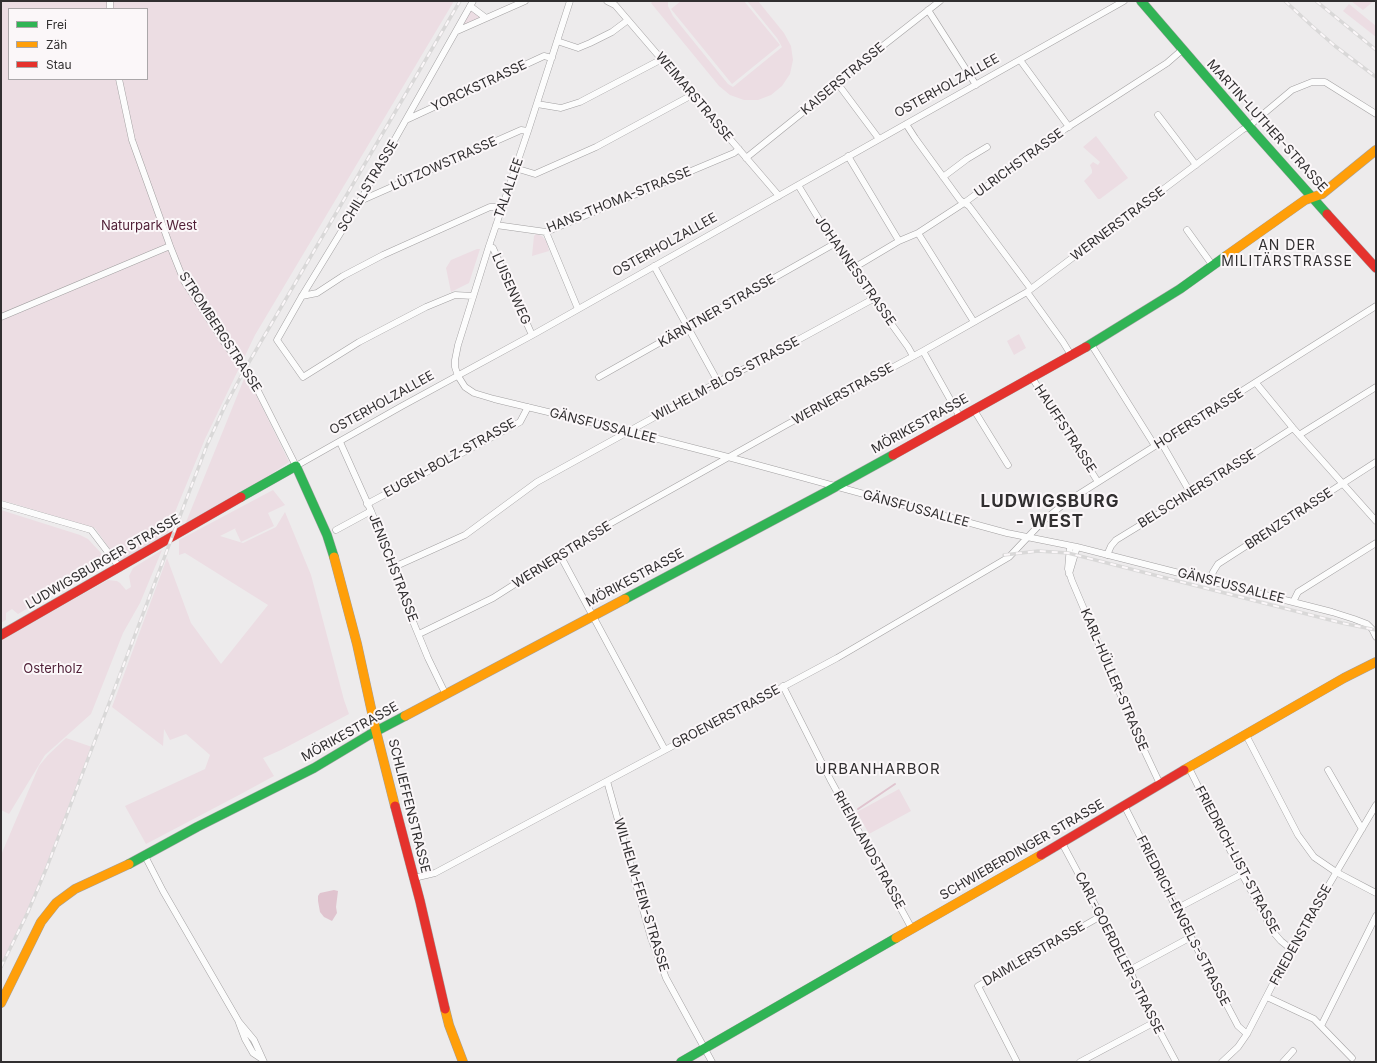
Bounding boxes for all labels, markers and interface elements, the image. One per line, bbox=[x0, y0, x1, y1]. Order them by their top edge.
legend bbox=[8, 8, 148, 80]
text: Frei bbox=[46, 17, 67, 32]
text: Zäh bbox=[46, 37, 67, 52]
street label: KAISERSTRASSE bbox=[798, 40, 888, 118]
street label: WEIMARSTRASSE bbox=[652, 49, 736, 145]
street label: OSTERHOLZALLEE bbox=[892, 51, 1002, 121]
text: Stau bbox=[46, 57, 72, 72]
street label: YORCKSTRASSE bbox=[429, 57, 529, 115]
street label: MARTIN-LUTHER-STRASSE bbox=[1203, 57, 1331, 195]
street label: ULRICHSTRASSE bbox=[971, 125, 1067, 201]
street label: LÜTZOWSTRASSE bbox=[389, 134, 499, 194]
street label: SCHILLSTRASSE bbox=[334, 137, 402, 235]
street label: TALALLEE bbox=[491, 156, 527, 220]
street label: HANS-THOMA-STRASSE bbox=[544, 164, 694, 236]
street label: WERNERSTRASSE bbox=[1068, 184, 1168, 264]
street label: OSTERHOLZALLEE bbox=[610, 210, 720, 280]
street label: JOHANNESSTRASSE bbox=[811, 213, 899, 329]
park label: Naturpark West bbox=[101, 218, 197, 234]
district label: AN DER MILITÄRSTRASSE bbox=[1221, 238, 1353, 270]
street label: LUISENWEG bbox=[488, 251, 534, 327]
street label: STROMBERGSTRASSE bbox=[175, 269, 265, 395]
street label: KÄRNTNER STRASSE bbox=[656, 271, 778, 351]
street label: WILHELM-BLOS-STRASSE bbox=[650, 333, 802, 425]
street label: WERNERSTRASSE bbox=[790, 360, 896, 428]
street label: OSTERHOLZALLEE bbox=[327, 368, 437, 438]
street label: HAUFFSTRASSE bbox=[1031, 382, 1099, 476]
street label: HOFERSTRASSE bbox=[1152, 385, 1246, 453]
street label: MÖRIKESTRASSE bbox=[869, 391, 971, 457]
street label: GÄNSFUSSALLEE bbox=[548, 405, 658, 447]
street label: EUGEN-BOLZ-STRASSE bbox=[381, 415, 519, 501]
street label: BELSCHNERSTRASSE bbox=[1135, 446, 1259, 532]
street label: BRENZSTRASSE bbox=[1242, 485, 1336, 553]
street label: GÄNSFUSSALLEE bbox=[861, 487, 971, 531]
district label: LUDWIGSBURG - WEST bbox=[981, 492, 1119, 532]
street label: LUDWIGSBURGER STRASSE bbox=[23, 511, 183, 613]
street label: JENISCHSTRASSE bbox=[365, 512, 421, 624]
street label: WERNERSTRASSE bbox=[510, 518, 614, 592]
street label: MÖRIKESTRASSE bbox=[583, 546, 687, 610]
street label: GÄNSFUSSALLEE bbox=[1176, 565, 1286, 607]
street label: KARL-HÜLLER-STRASSE bbox=[1077, 607, 1151, 753]
park label: Osterholz bbox=[23, 661, 83, 677]
street label: GROENERSTRASSE bbox=[669, 682, 783, 752]
street label: MÖRIKESTRASSE bbox=[299, 699, 401, 765]
street label: SCHLIEFFENSTRASSE bbox=[385, 737, 433, 875]
district label: URBANHARBOR bbox=[815, 760, 941, 778]
street label: FRIEDRICH-LIST-STRASSE bbox=[1191, 784, 1283, 936]
street label: RHEINLANDSTRASSE bbox=[830, 788, 908, 912]
street label: SCHWIEBERDINGER STRASSE bbox=[937, 796, 1107, 904]
street label: WILHELM-FEIN-STRASSE bbox=[610, 816, 672, 974]
street label: FRIEDRICH-ENGELS-STRASSE bbox=[1133, 833, 1233, 1009]
street label: CARL-GOERDELER-STRASSE bbox=[1071, 869, 1167, 1037]
street label: FRIEDENSTRASSE bbox=[1267, 882, 1335, 988]
street label: DAIMLERSTRASSE bbox=[980, 918, 1088, 990]

